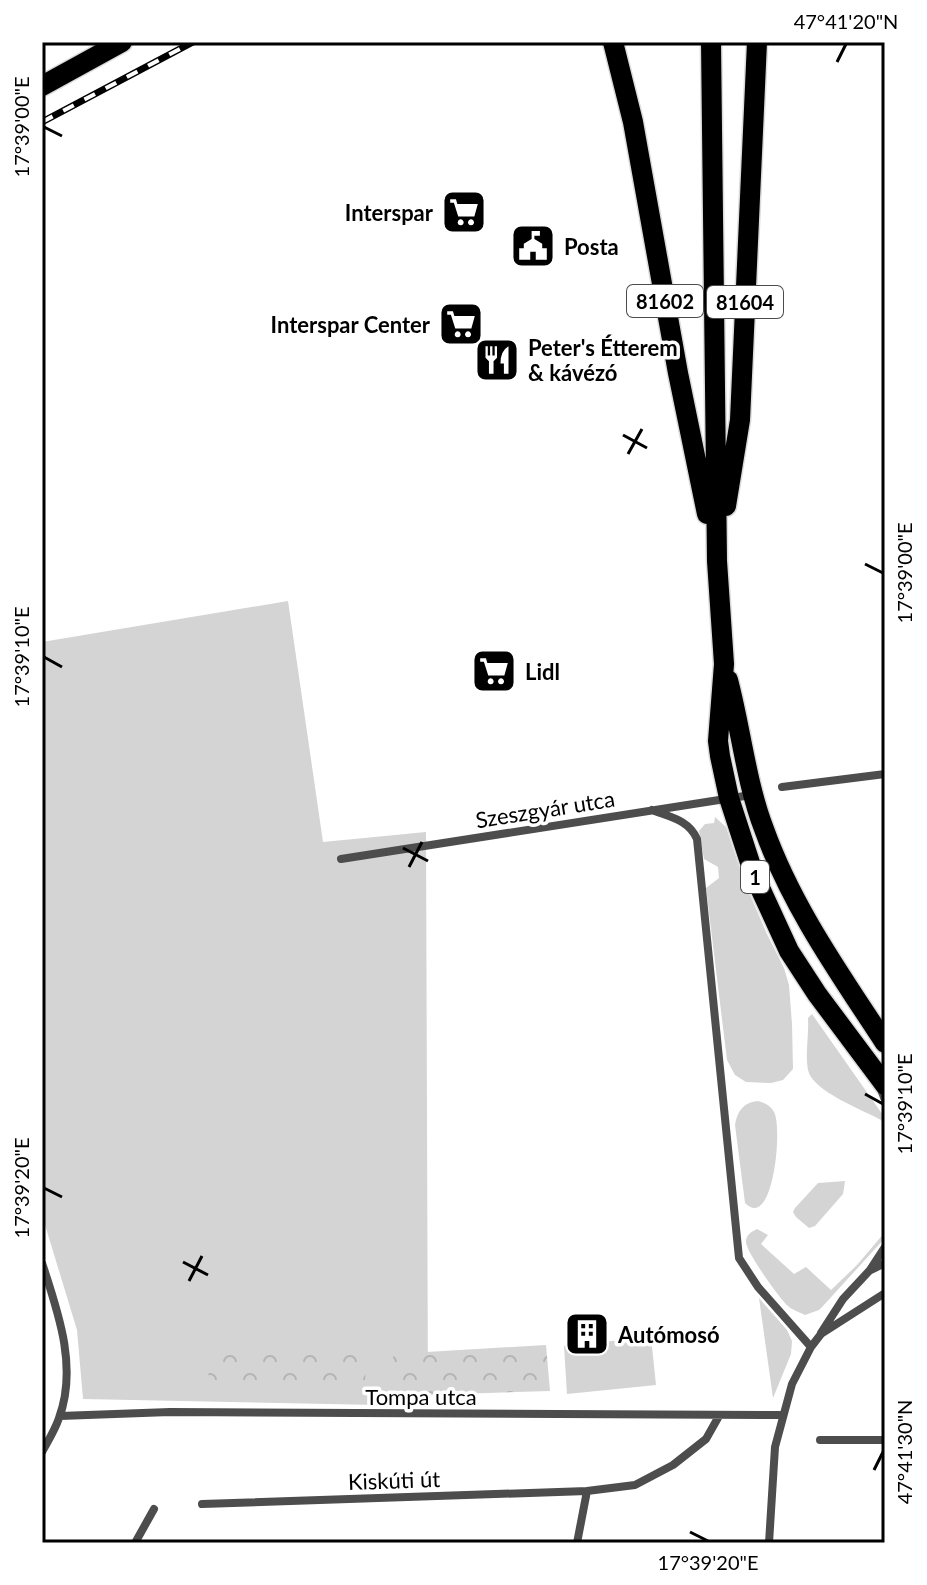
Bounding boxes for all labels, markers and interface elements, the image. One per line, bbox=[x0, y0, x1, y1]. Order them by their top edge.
text: 47°41'20"N bbox=[794, 9, 898, 33]
text: 17°39'00"E bbox=[9, 77, 33, 177]
supermarket icon: Interspar bbox=[440, 188, 488, 236]
place label: Interspar bbox=[345, 199, 434, 226]
public building icon: Posta bbox=[509, 222, 557, 270]
place label: Posta bbox=[564, 233, 619, 260]
road number: 81602 bbox=[627, 285, 703, 317]
road number: 81604 bbox=[707, 286, 783, 318]
supermarket icon: Interspar Center bbox=[437, 300, 485, 348]
place label: Interspar Center bbox=[271, 311, 431, 338]
place label: Peter's Étterem & kávézó bbox=[528, 334, 678, 386]
restaurant icon: Peter's Étterem & kávézó bbox=[473, 336, 521, 384]
text: 17°39'00"E bbox=[892, 523, 916, 623]
text: 17°39'10"E bbox=[9, 607, 33, 707]
supermarket icon: Lidl bbox=[470, 647, 518, 695]
place label: Lidl bbox=[525, 658, 560, 685]
street label: Szeszgyár utca bbox=[473, 785, 617, 833]
road number: 1 bbox=[741, 861, 769, 893]
text: 17°39'10"E bbox=[892, 1054, 916, 1154]
text: 17°39'20"E bbox=[9, 1138, 33, 1238]
building icon: Autómosó bbox=[563, 1310, 611, 1358]
place label: Autómosó bbox=[617, 1321, 720, 1348]
street label: Tompa utca bbox=[365, 1383, 477, 1410]
text: 47°41'30"N bbox=[892, 1400, 916, 1504]
street label: Kiskúti út bbox=[347, 1465, 441, 1495]
text: 17°39'20"E bbox=[658, 1550, 758, 1574]

